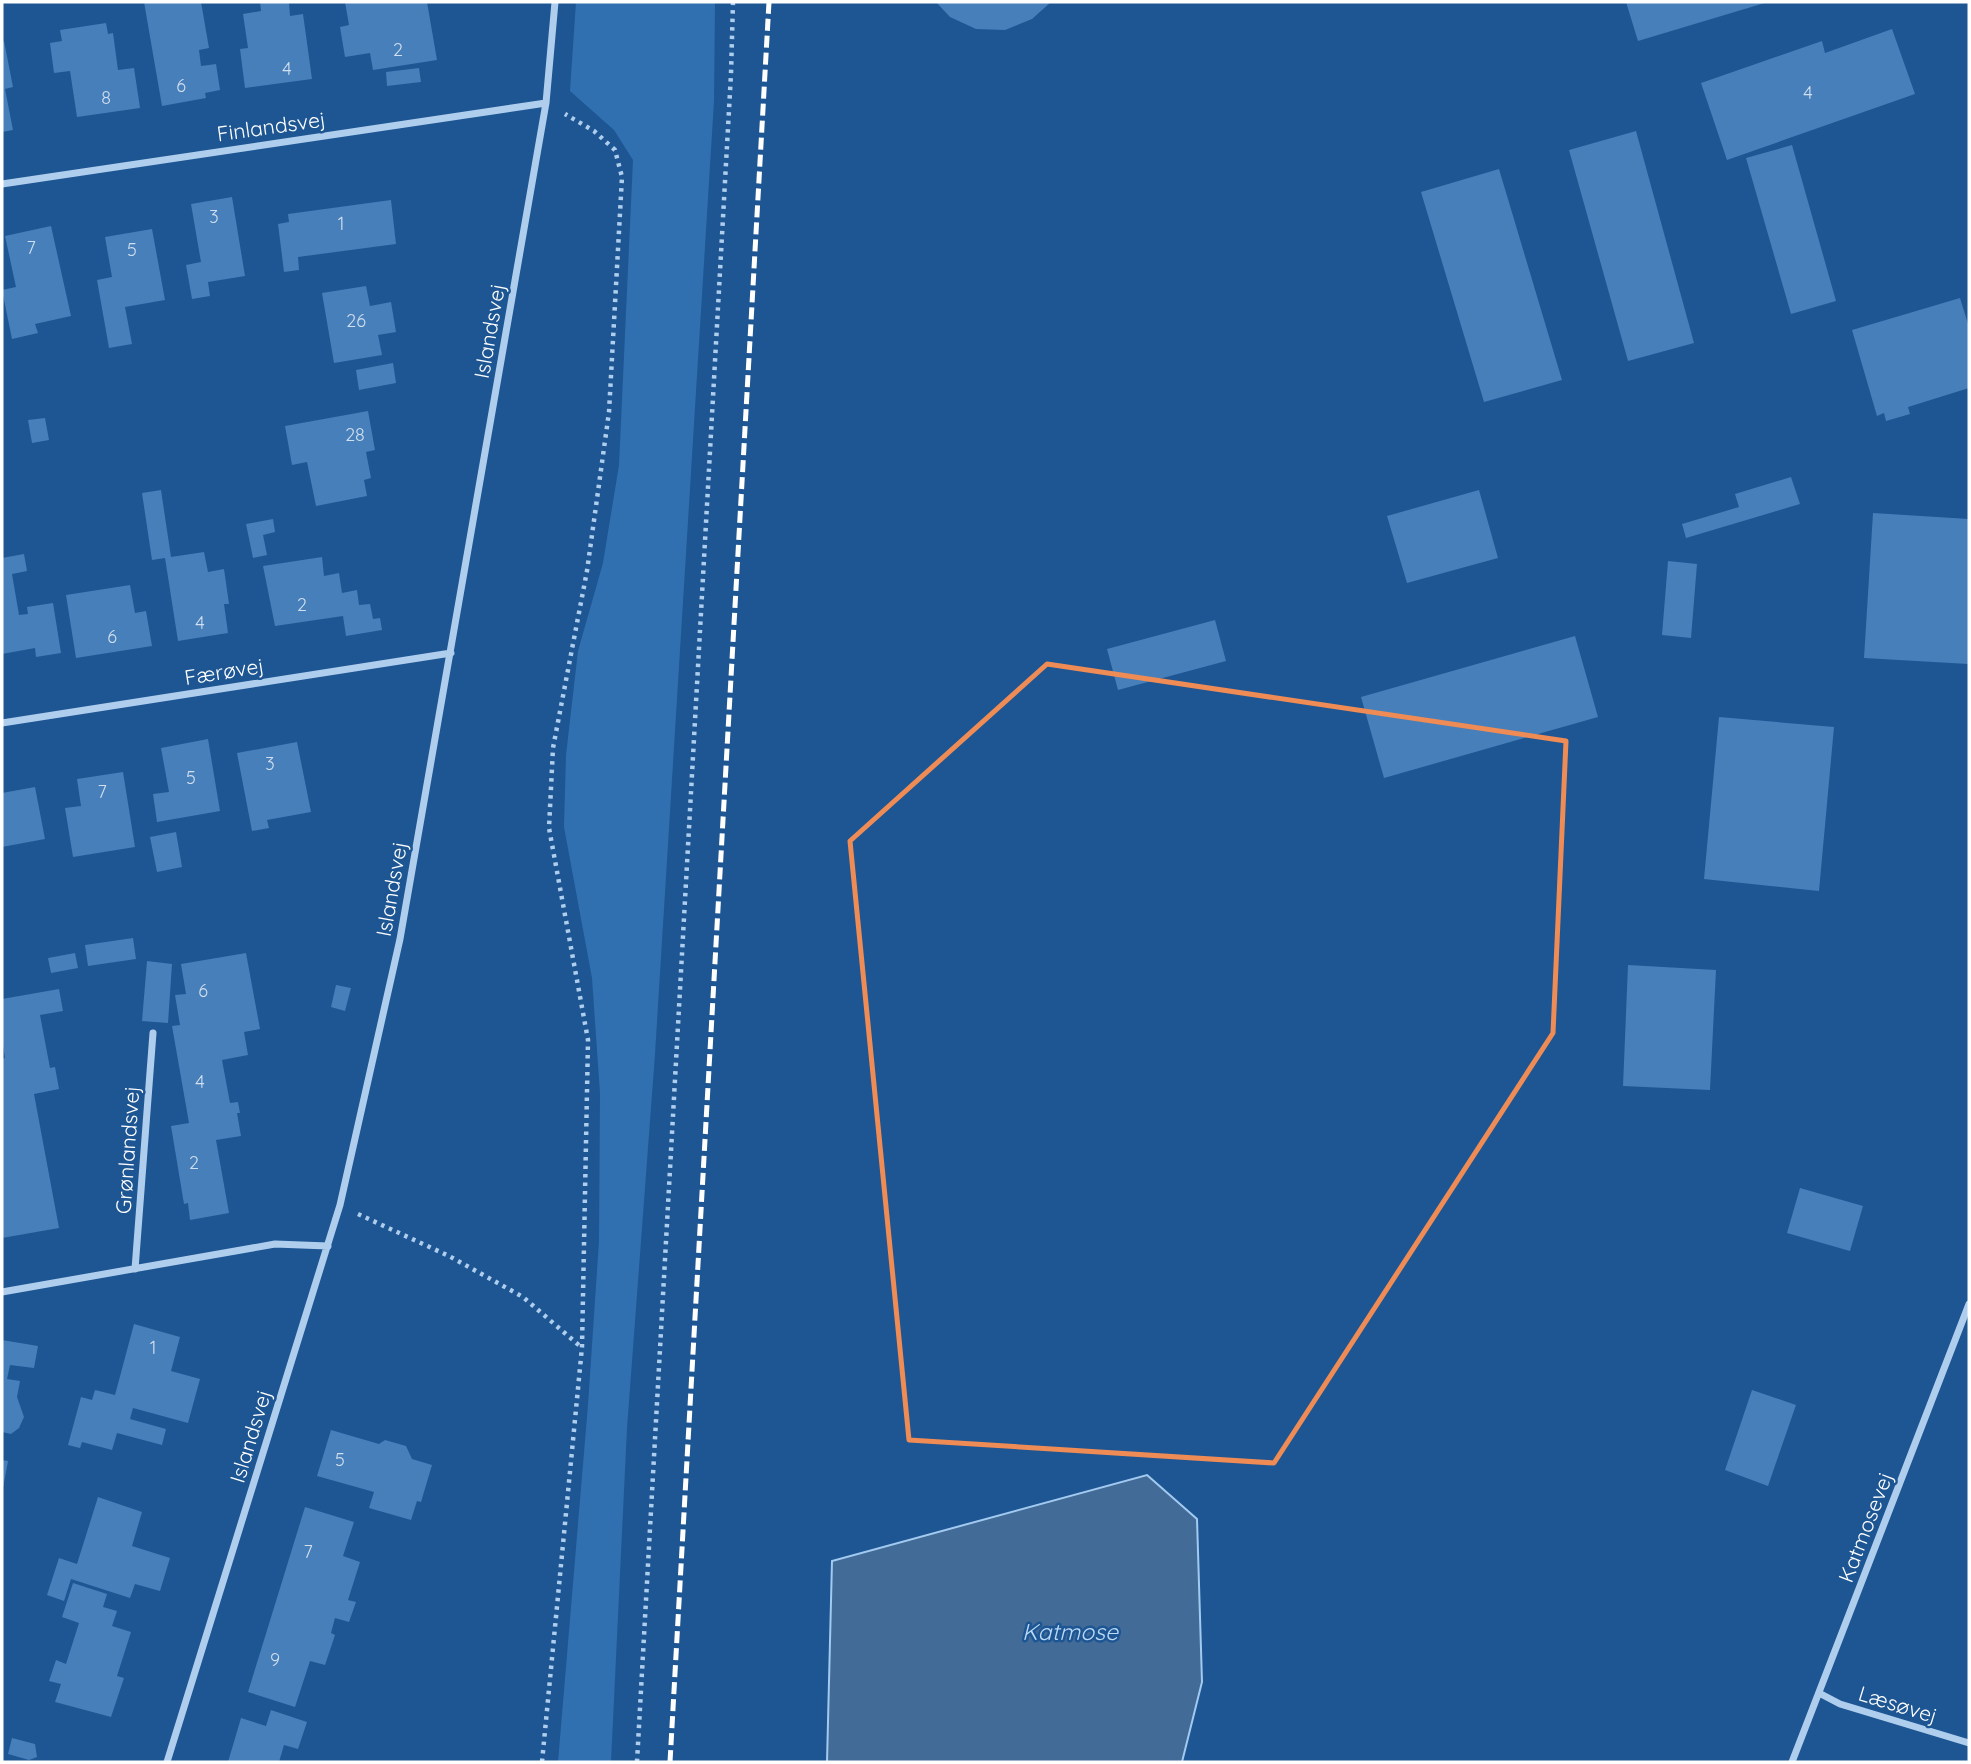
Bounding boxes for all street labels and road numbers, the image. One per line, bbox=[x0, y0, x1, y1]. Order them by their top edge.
street label: Finlandsvej bbox=[215, 106, 327, 146]
street label: Islandsvej bbox=[468, 282, 510, 380]
street label: Færøvej bbox=[182, 652, 266, 690]
street label: Islandsvej bbox=[370, 840, 412, 938]
street label: Grønlandsvej bbox=[110, 1085, 144, 1215]
street label: Islandsvej bbox=[224, 1386, 276, 1486]
street label: Katmosevej bbox=[1832, 1468, 1898, 1586]
street label: Læsøvej bbox=[1855, 1680, 1941, 1728]

